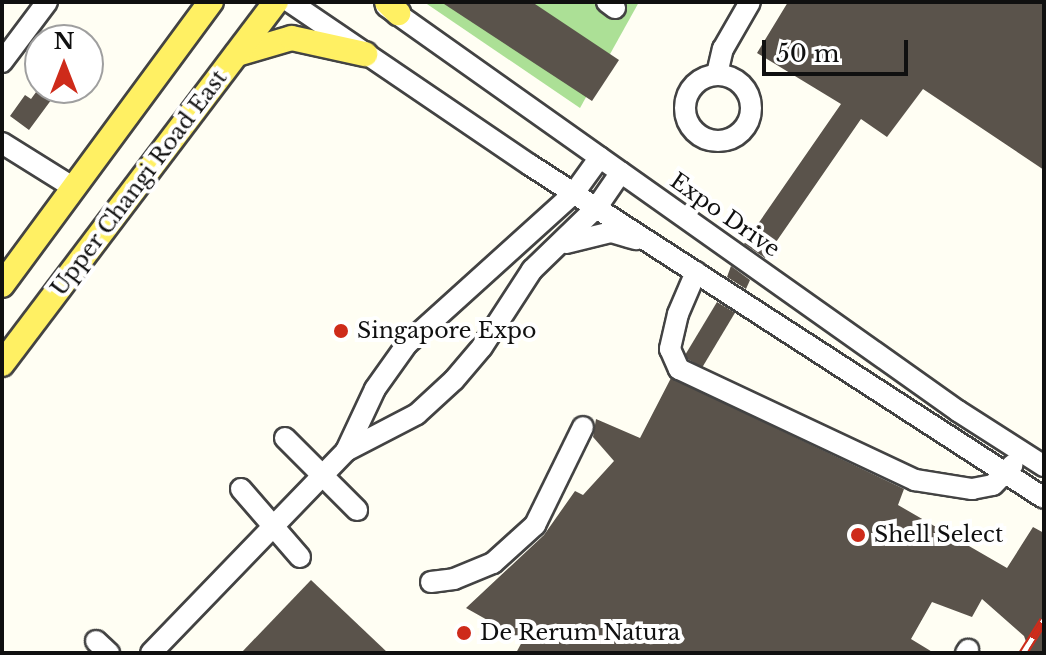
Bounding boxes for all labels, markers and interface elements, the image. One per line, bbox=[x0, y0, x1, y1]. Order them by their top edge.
north arrow bbox=[24, 24, 104, 104]
scale bar bbox=[766, 24, 912, 74]
text: N bbox=[54, 28, 74, 55]
text: 50 m bbox=[776, 39, 839, 68]
street label: Upper Changi Road East bbox=[45, 65, 233, 301]
street label: Expo Drive bbox=[665, 168, 785, 262]
place label: Singapore Expo bbox=[357, 318, 536, 344]
marker: Singapore Expo bbox=[332, 322, 350, 340]
place label: Shell Select bbox=[874, 522, 1003, 548]
marker: Shell Select bbox=[849, 526, 867, 544]
place label: De Rerum Natura bbox=[480, 620, 680, 646]
marker: De Rerum Natura bbox=[455, 624, 473, 642]

